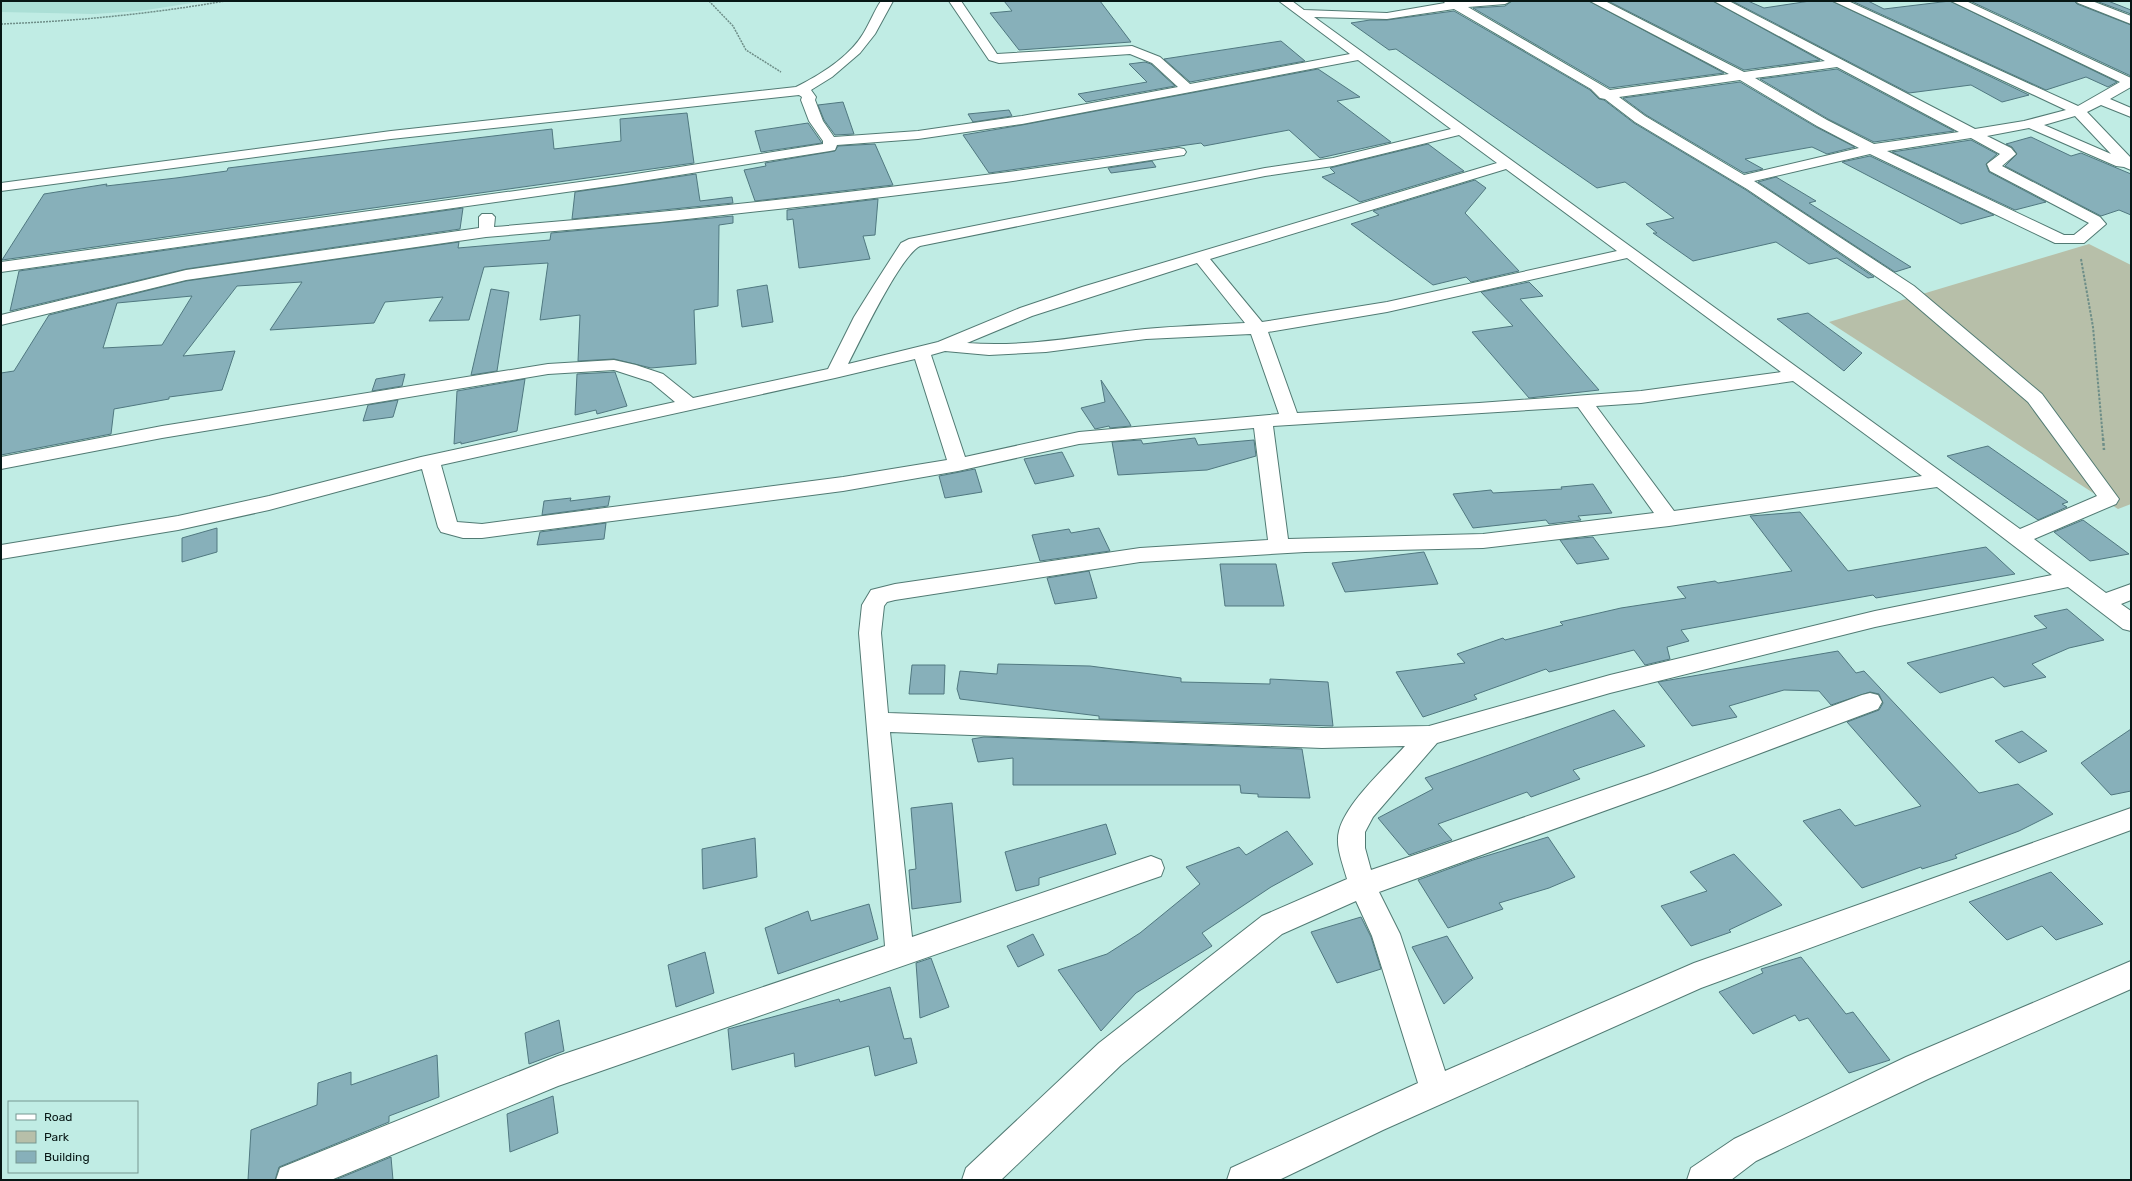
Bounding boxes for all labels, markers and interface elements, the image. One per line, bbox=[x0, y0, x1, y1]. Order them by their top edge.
legend bbox=[8, 1101, 138, 1173]
text: Road bbox=[44, 1110, 72, 1124]
text: Park bbox=[44, 1130, 70, 1144]
text: Building bbox=[44, 1150, 90, 1164]

